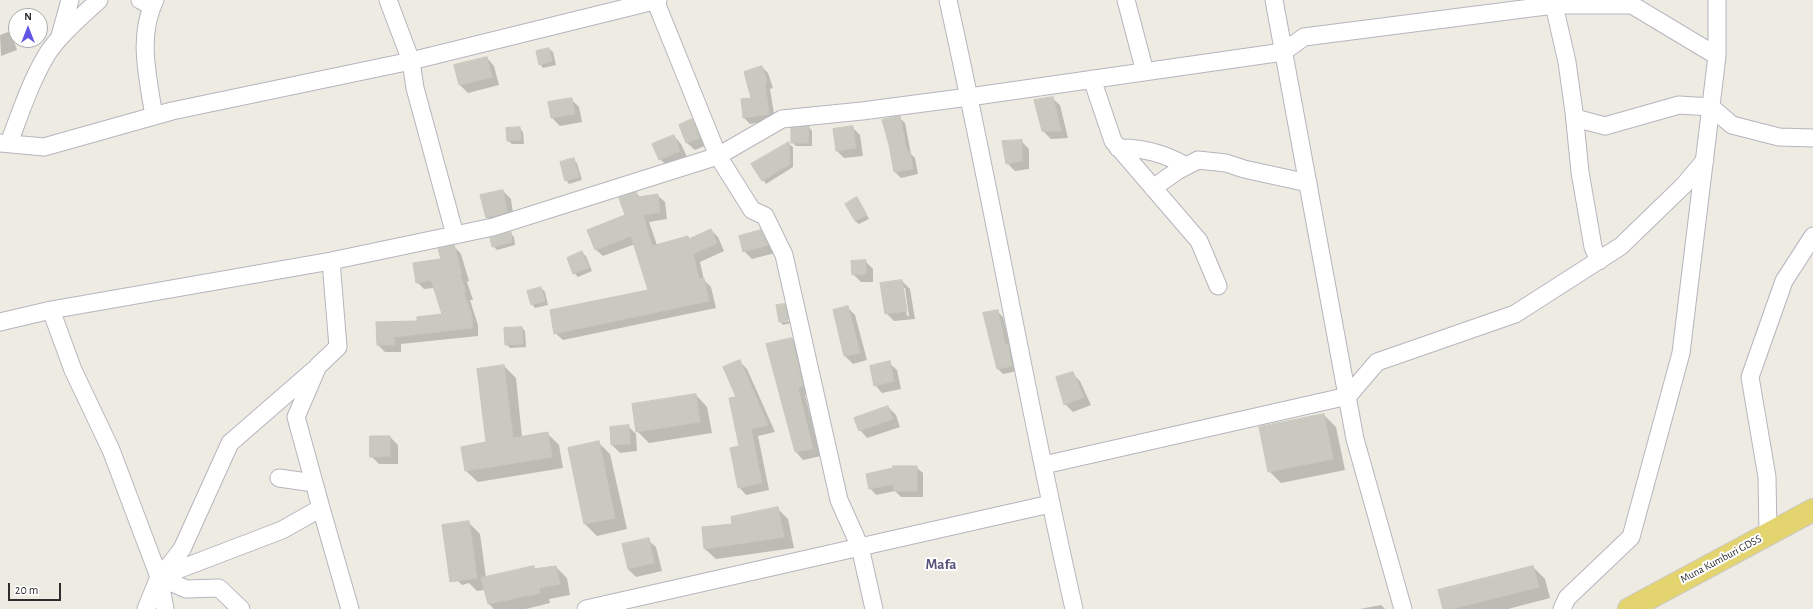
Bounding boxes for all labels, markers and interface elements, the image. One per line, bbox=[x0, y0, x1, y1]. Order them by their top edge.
north arrow bbox=[8, 8, 48, 48]
text: N bbox=[24, 11, 32, 22]
street label: Muna Kumburi GDSS bbox=[1678, 532, 1764, 586]
district label: Mafa bbox=[926, 555, 956, 573]
scale bar bbox=[10, 575, 63, 601]
text: 20 m bbox=[15, 584, 38, 596]

